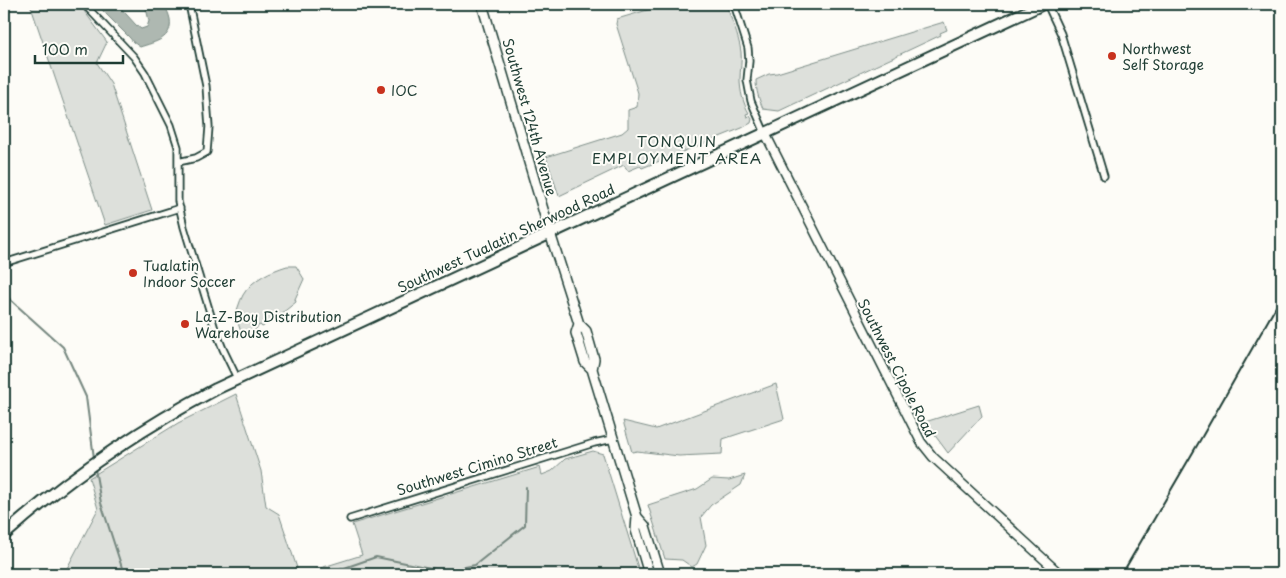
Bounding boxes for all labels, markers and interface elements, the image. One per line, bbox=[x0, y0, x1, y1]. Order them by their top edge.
scale bar bbox=[35, 32, 122, 64]
street label: Southwest 124th Avenue bbox=[497, 36, 563, 199]
text: 100 m bbox=[42, 37, 88, 60]
place label: Northwest Self Storage bbox=[1122, 38, 1204, 75]
marker: Northwest Self Storage bbox=[1106, 50, 1118, 62]
place label: IOC bbox=[391, 80, 418, 101]
marker: IOC bbox=[375, 84, 387, 96]
district label: TONQUIN EMPLOYMENT AREA bbox=[592, 129, 762, 169]
street label: Southwest Tualatin Sherwood Road bbox=[394, 178, 618, 298]
place label: Tualatin Indoor Soccer bbox=[143, 255, 236, 292]
marker: Tualatin Indoor Soccer bbox=[127, 267, 139, 279]
street label: Southwest Cipole Road bbox=[853, 295, 941, 441]
place label: La-Z-Boy Distribution Warehouse bbox=[195, 306, 342, 343]
marker: La-Z-Boy Distribution Warehouse bbox=[179, 318, 191, 330]
street label: Southwest Cimino Street bbox=[394, 431, 560, 500]

